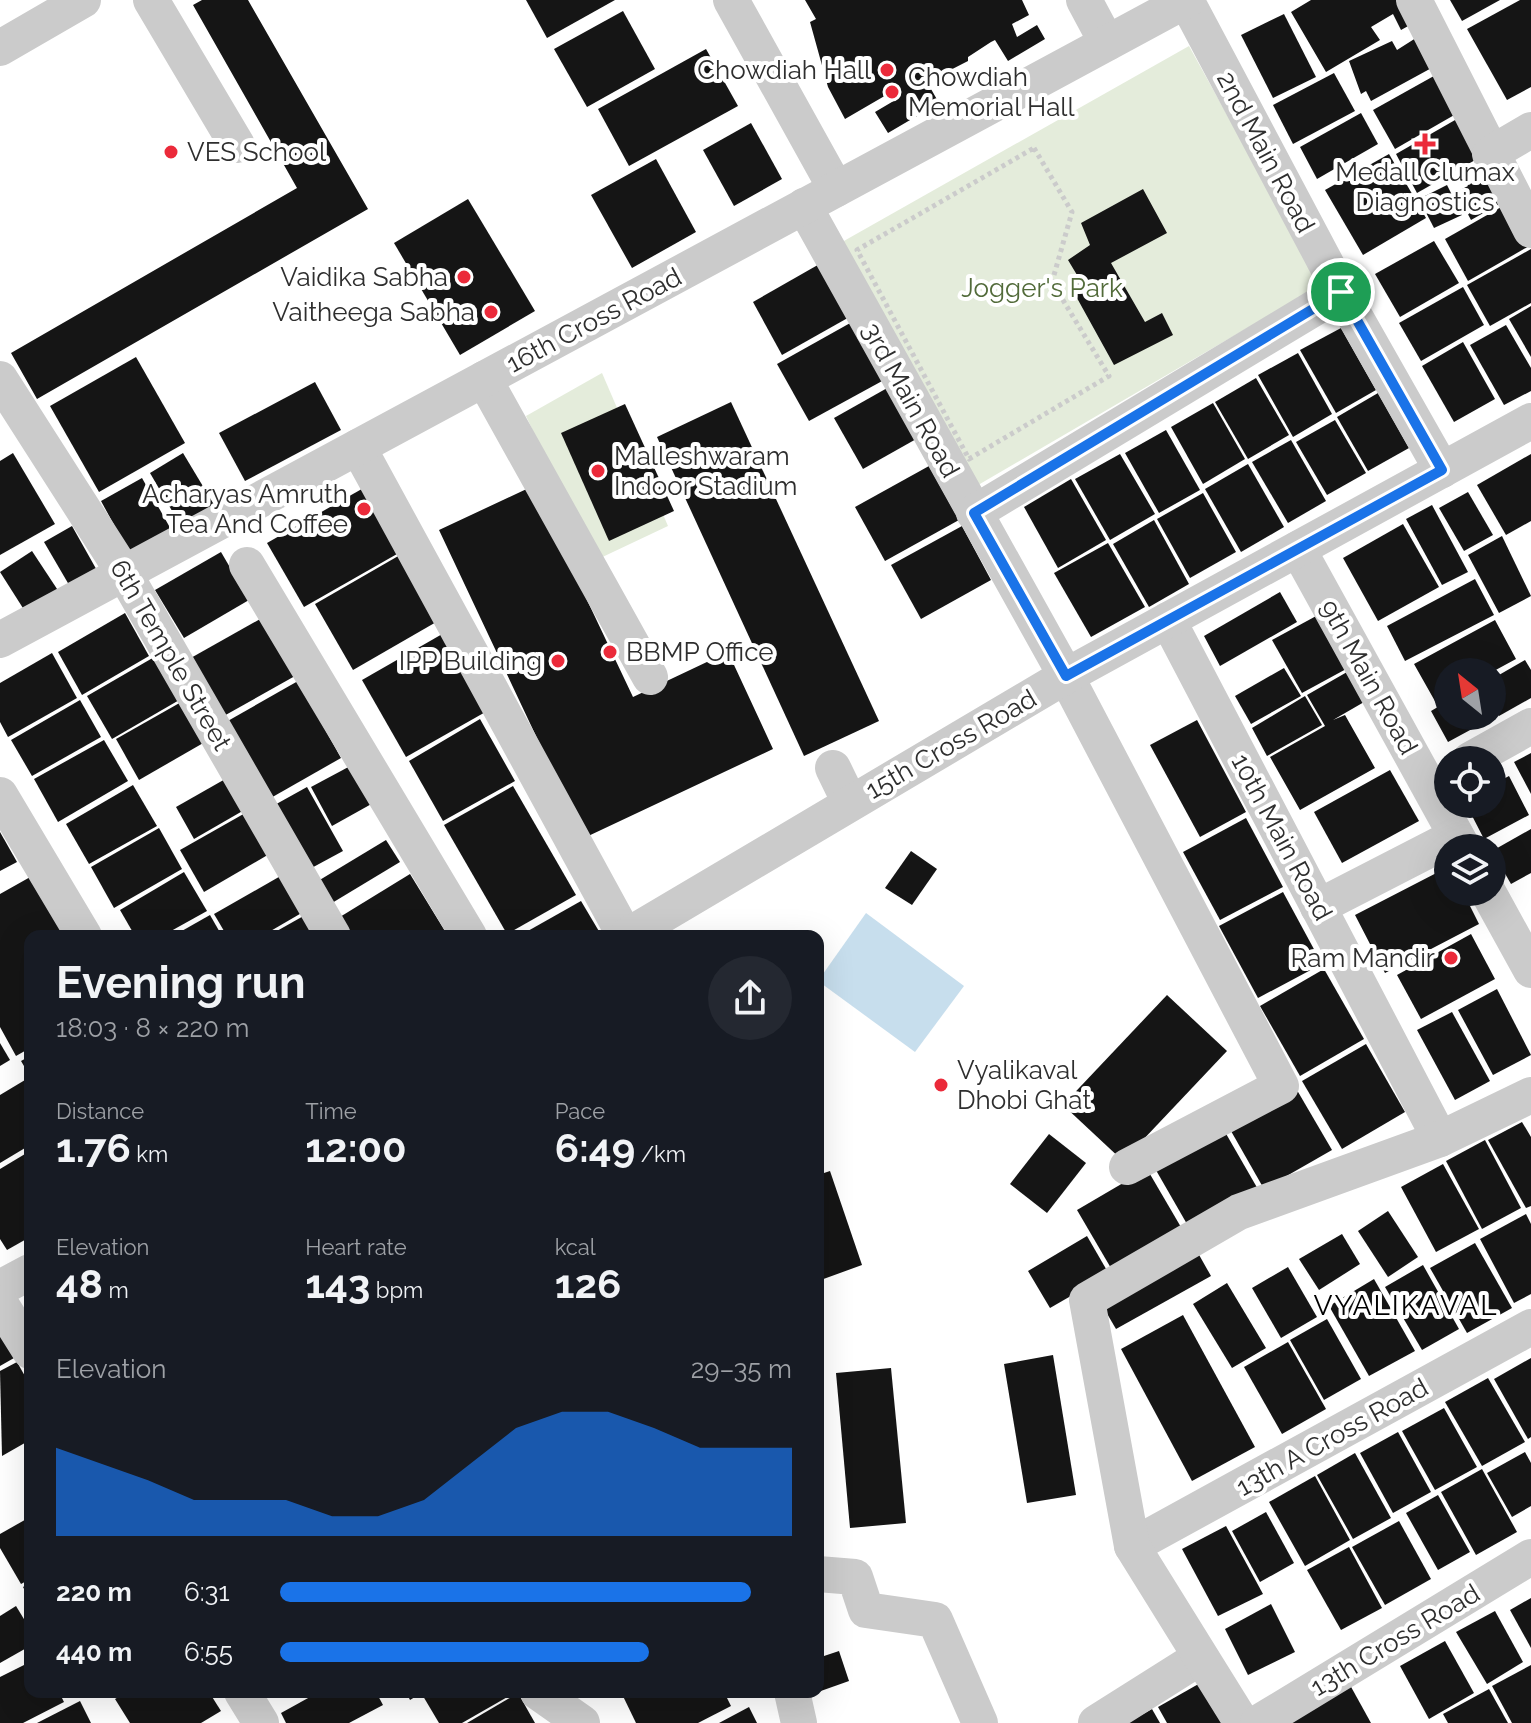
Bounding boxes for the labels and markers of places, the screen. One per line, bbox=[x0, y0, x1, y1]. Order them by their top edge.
place label: Chowdiah Hall bbox=[697, 55, 872, 85]
marker: Chowdiah Hall bbox=[878, 61, 896, 79]
place label: Chowdiah Memorial Hall bbox=[908, 62, 1075, 122]
marker: Chowdiah Memorial Hall bbox=[883, 83, 901, 101]
marker: Medall Clumax Diagnostics bbox=[1416, 135, 1434, 153]
place label: VES School bbox=[187, 137, 327, 167]
marker: VES School bbox=[162, 143, 180, 161]
place label: Medall Clumax Diagnostics bbox=[1335, 157, 1515, 217]
pin bbox=[1307, 258, 1375, 326]
place label: Vaidika Sabha bbox=[280, 262, 448, 292]
marker: Vaidika Sabha bbox=[455, 268, 473, 286]
place label: Vaitheega Sabha bbox=[272, 297, 475, 327]
marker: Vaitheega Sabha bbox=[482, 303, 500, 321]
place label: Malleshwaram Indoor Stadium bbox=[614, 441, 797, 501]
marker: Malleshwaram Indoor Stadium bbox=[589, 462, 607, 480]
place label: Acharyas Amruth Tea And Coffee bbox=[142, 479, 348, 539]
marker: Acharyas Amruth Tea And Coffee bbox=[355, 500, 373, 518]
place label: BBMP Office bbox=[626, 637, 774, 667]
marker: BBMP Office bbox=[601, 643, 619, 661]
place label: IPP Building bbox=[399, 646, 542, 676]
marker: IPP Building bbox=[549, 652, 567, 670]
place label: Ram Mandir bbox=[1291, 943, 1435, 973]
marker: Ram Mandir bbox=[1442, 949, 1460, 967]
place label: Vyalikaval Dhobi Ghat bbox=[957, 1055, 1091, 1115]
marker: Vyalikaval Dhobi Ghat bbox=[932, 1076, 950, 1094]

